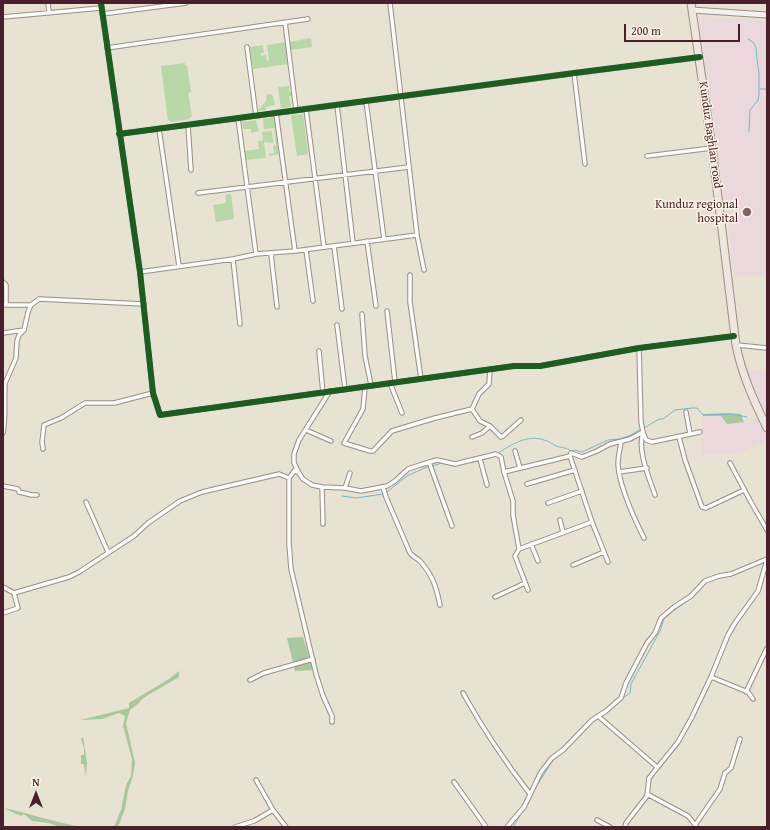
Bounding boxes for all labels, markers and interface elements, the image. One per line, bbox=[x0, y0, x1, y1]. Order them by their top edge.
scale bar bbox=[626, 16, 742, 42]
text: 200 m bbox=[631, 22, 661, 39]
street label: Kunduz Baghlan road bbox=[695, 81, 725, 189]
place label: Kunduz regional hospital bbox=[655, 198, 738, 226]
marker: Kunduz regional hospital bbox=[741, 206, 753, 218]
north arrow bbox=[16, 774, 56, 814]
text: N bbox=[32, 774, 40, 790]

